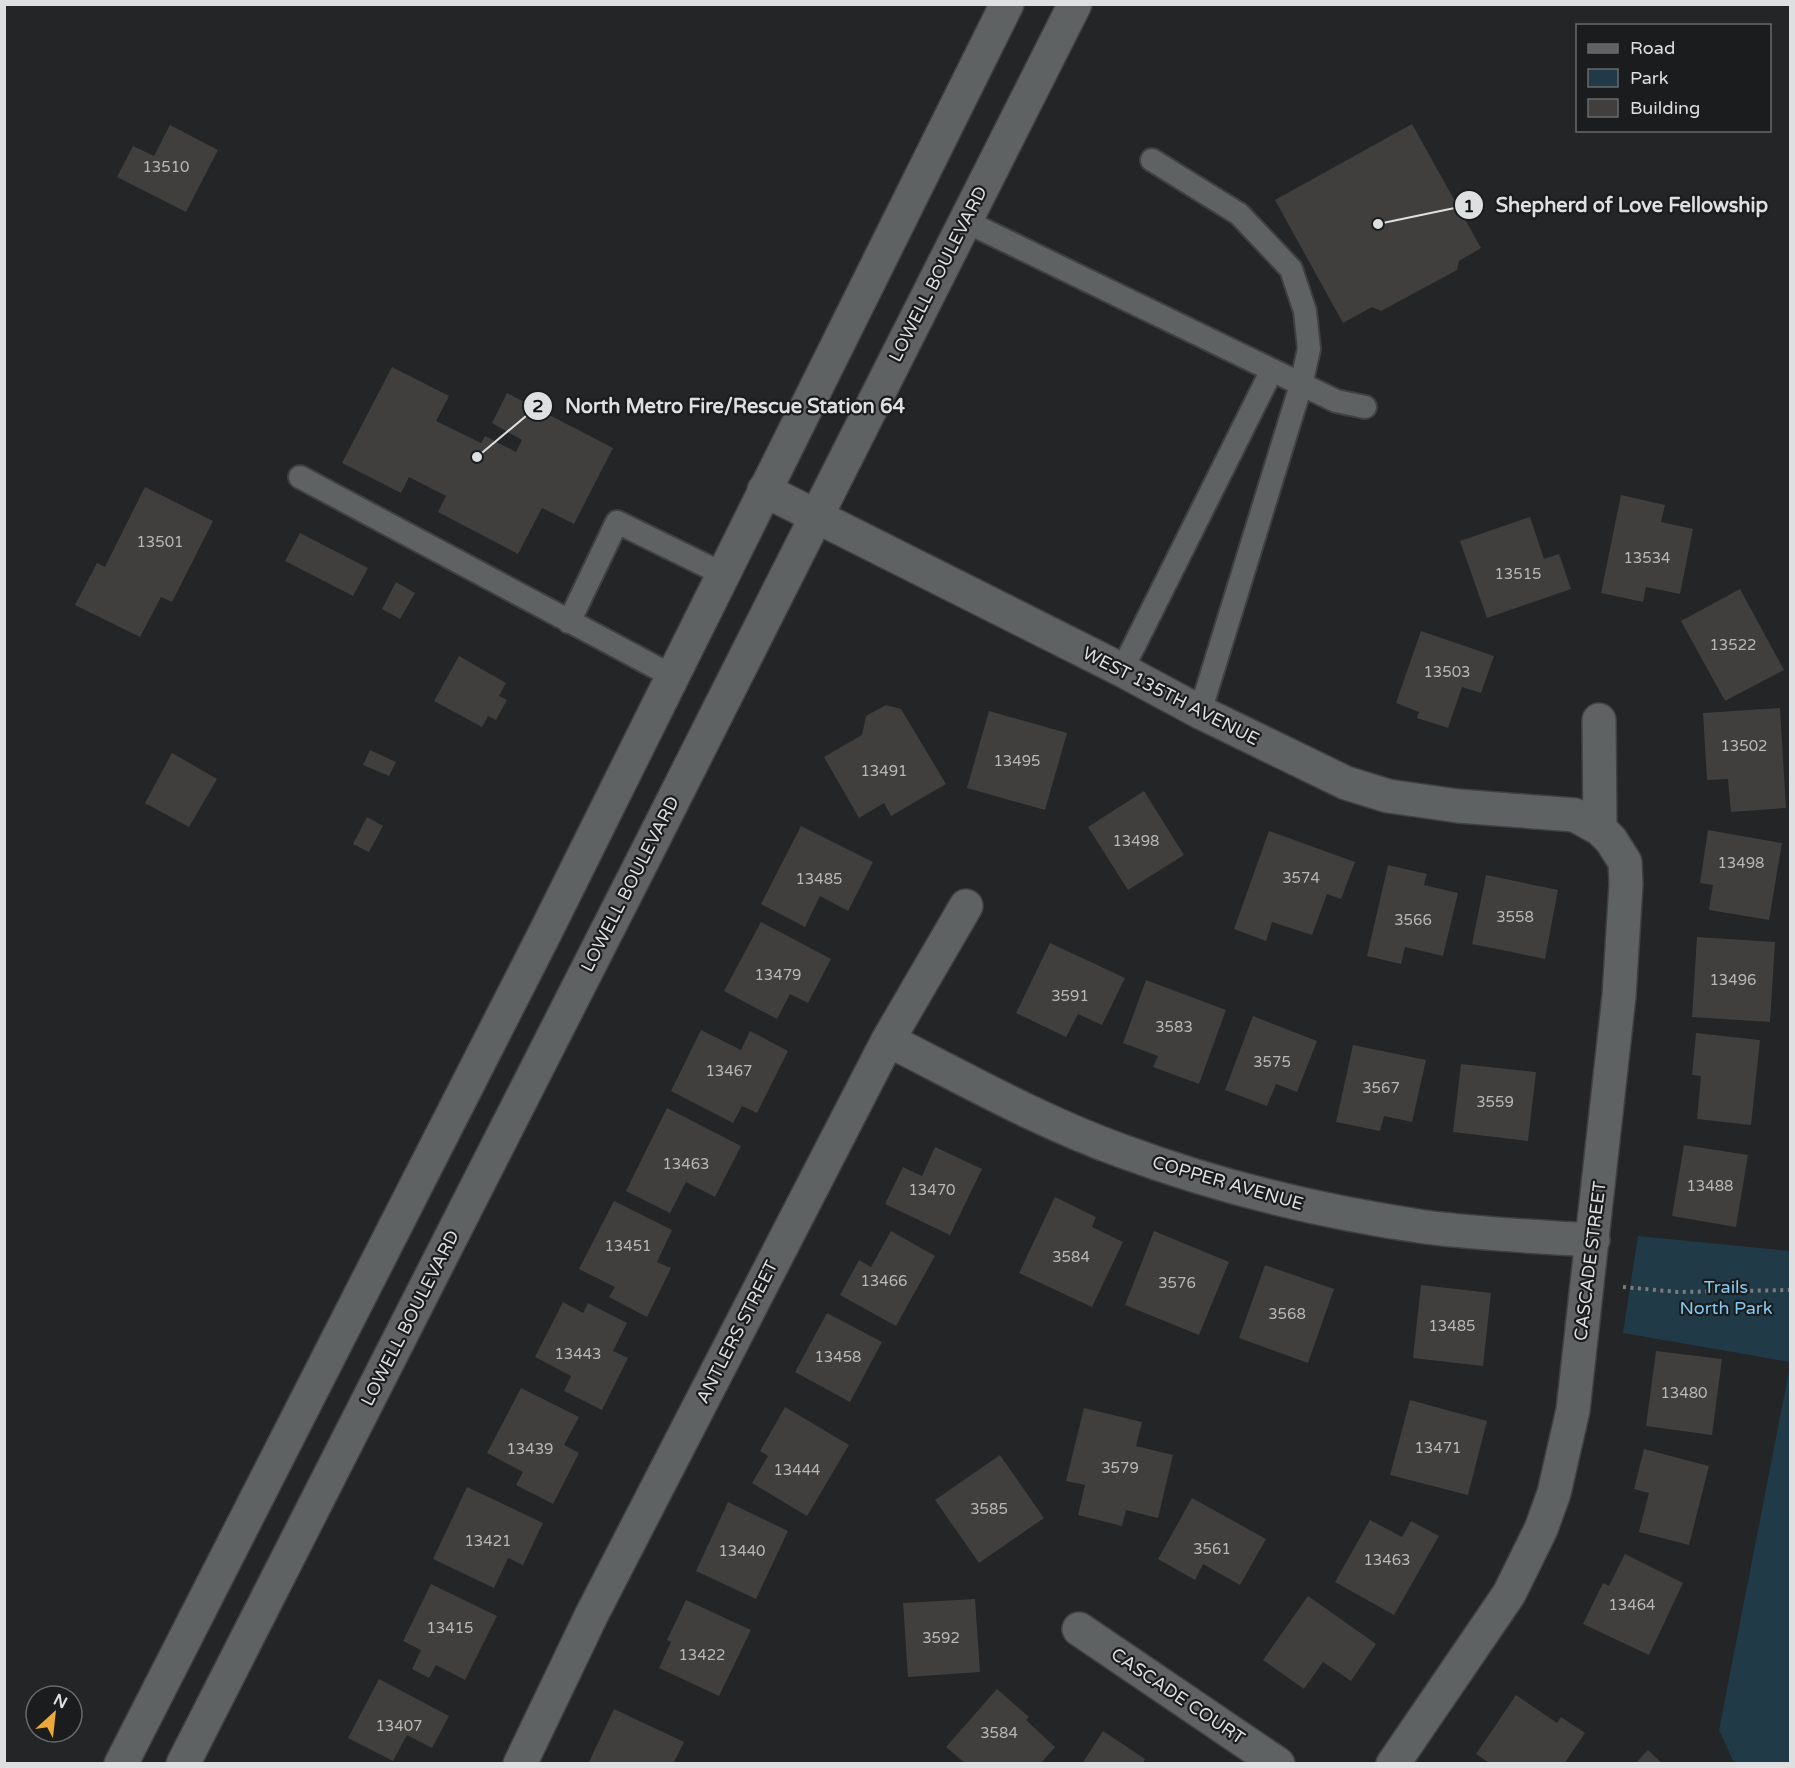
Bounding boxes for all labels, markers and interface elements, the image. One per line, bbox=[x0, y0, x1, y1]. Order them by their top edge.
legend bbox=[1576, 24, 1771, 132]
text: Road bbox=[1630, 37, 1675, 59]
text: Park bbox=[1630, 67, 1669, 89]
text: Building bbox=[1630, 97, 1700, 119]
house number: 13510 bbox=[142, 158, 190, 176]
street label: LOWELL BOULEVARD bbox=[884, 183, 992, 365]
callout: Shepherd of Love Fellowship bbox=[1454, 186, 1780, 224]
text: Shepherd of Love Fellowship bbox=[1496, 194, 1769, 218]
text: 1 bbox=[1463, 195, 1475, 217]
callout: North Metro Fire/Rescue Station 64 bbox=[523, 387, 917, 425]
text: 2 bbox=[532, 395, 544, 417]
text: North Metro Fire/Rescue Station 64 bbox=[565, 395, 905, 419]
house number: 13501 bbox=[136, 533, 184, 551]
house number: 13534 bbox=[1623, 549, 1671, 567]
house number: 13515 bbox=[1494, 565, 1542, 583]
house number: 13522 bbox=[1709, 636, 1757, 654]
street label: WEST 135TH AVENUE bbox=[1079, 642, 1263, 750]
house number: 13503 bbox=[1423, 663, 1471, 681]
house number: 13502 bbox=[1720, 737, 1768, 755]
house number: 13495 bbox=[993, 752, 1041, 770]
house number: 13491 bbox=[860, 762, 908, 780]
street label: LOWELL BOULEVARD bbox=[576, 793, 684, 975]
house number: 13498 bbox=[1112, 832, 1160, 850]
house number: 13498 bbox=[1717, 854, 1765, 872]
house number: 3574 bbox=[1282, 869, 1320, 887]
house number: 13485 bbox=[795, 870, 843, 888]
house number: 3558 bbox=[1496, 908, 1534, 926]
house number: 3566 bbox=[1394, 911, 1432, 929]
house number: 13479 bbox=[754, 966, 802, 984]
house number: 13496 bbox=[1709, 971, 1757, 989]
house number: 3591 bbox=[1051, 987, 1089, 1005]
house number: 3583 bbox=[1155, 1018, 1193, 1036]
house number: 3575 bbox=[1253, 1053, 1291, 1071]
house number: 13467 bbox=[705, 1062, 753, 1080]
house number: 3567 bbox=[1362, 1079, 1400, 1097]
house number: 3559 bbox=[1476, 1093, 1514, 1111]
street label: COPPER AVENUE bbox=[1150, 1151, 1306, 1215]
house number: 13463 bbox=[662, 1155, 710, 1173]
house number: 13488 bbox=[1686, 1177, 1734, 1195]
street label: CASCADE STREET bbox=[1569, 1180, 1611, 1342]
house number: 13470 bbox=[908, 1181, 956, 1199]
street label: LOWELL BOULEVARD bbox=[356, 1227, 464, 1409]
house number: 13451 bbox=[604, 1237, 652, 1255]
house number: 3584 bbox=[1052, 1248, 1090, 1266]
street label: ANTLERS STREET bbox=[691, 1257, 783, 1407]
house number: 13466 bbox=[860, 1272, 908, 1290]
house number: 3576 bbox=[1158, 1274, 1196, 1292]
park label: Trails North Park bbox=[1679, 1276, 1773, 1319]
house number: 3568 bbox=[1268, 1305, 1306, 1323]
house number: 13485 bbox=[1428, 1317, 1476, 1335]
house number: 13443 bbox=[554, 1345, 602, 1363]
house number: 13458 bbox=[814, 1348, 862, 1366]
house number: 13480 bbox=[1660, 1384, 1708, 1402]
house number: 13471 bbox=[1414, 1439, 1462, 1457]
house number: 13439 bbox=[506, 1440, 554, 1458]
house number: 3579 bbox=[1101, 1459, 1139, 1477]
house number: 13444 bbox=[773, 1461, 821, 1479]
house number: 3585 bbox=[970, 1500, 1008, 1518]
house number: 13421 bbox=[464, 1532, 512, 1550]
house number: 3561 bbox=[1193, 1540, 1231, 1558]
house number: 13440 bbox=[718, 1542, 766, 1560]
house number: 13463 bbox=[1363, 1551, 1411, 1569]
house number: 13464 bbox=[1608, 1596, 1656, 1614]
house number: 13415 bbox=[426, 1619, 474, 1637]
house number: 3592 bbox=[922, 1629, 960, 1647]
street label: CASCADE COURT bbox=[1107, 1643, 1249, 1749]
house number: 13422 bbox=[678, 1646, 726, 1664]
north arrow bbox=[24, 1684, 84, 1744]
text: N bbox=[50, 1690, 71, 1713]
house number: 13407 bbox=[375, 1717, 423, 1735]
house number: 3584 bbox=[980, 1724, 1018, 1742]

